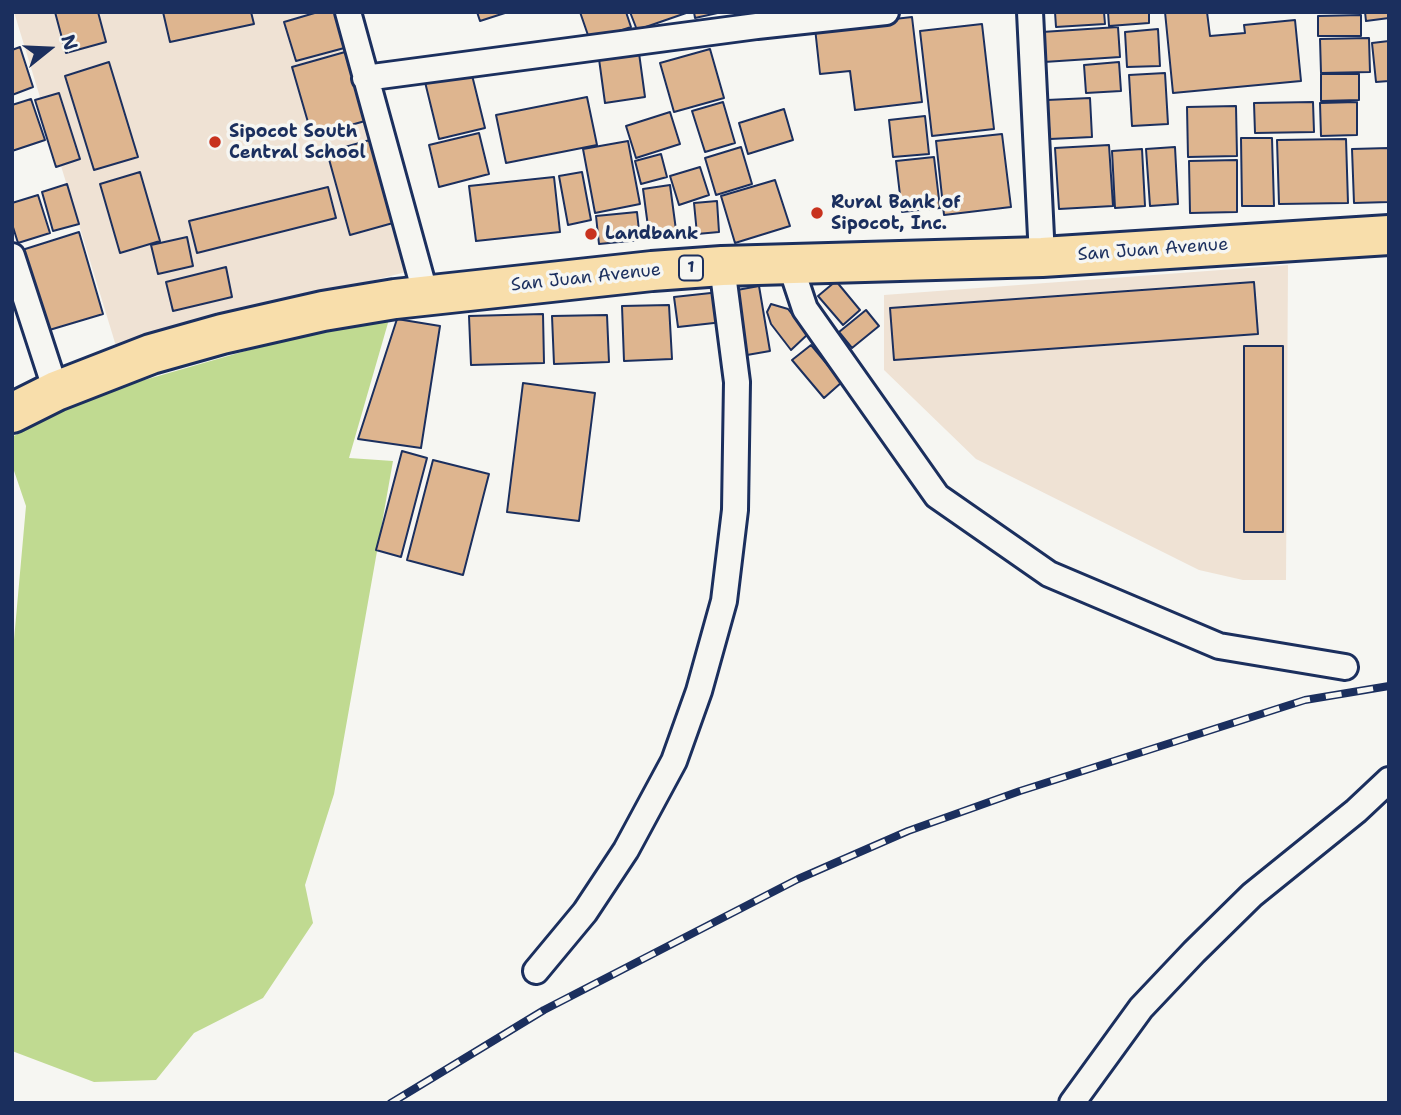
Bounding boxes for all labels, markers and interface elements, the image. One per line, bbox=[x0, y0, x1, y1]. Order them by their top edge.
north arrow bbox=[14, 14, 84, 84]
text: N bbox=[55, 31, 84, 53]
place label: Sipocot South Central School bbox=[229, 121, 366, 164]
marker: Sipocot South Central School bbox=[207, 134, 223, 150]
place label: Rural Bank of Sipocot, Inc. bbox=[831, 192, 961, 234]
marker: Rural Bank of Sipocot, Inc. bbox=[809, 205, 825, 221]
place label: Landbank bbox=[605, 223, 698, 245]
marker: Landbank bbox=[583, 226, 599, 242]
street label: San Juan Avenue bbox=[1077, 234, 1229, 266]
road number: 1 bbox=[679, 256, 703, 280]
street label: San Juan Avenue bbox=[510, 259, 662, 297]

